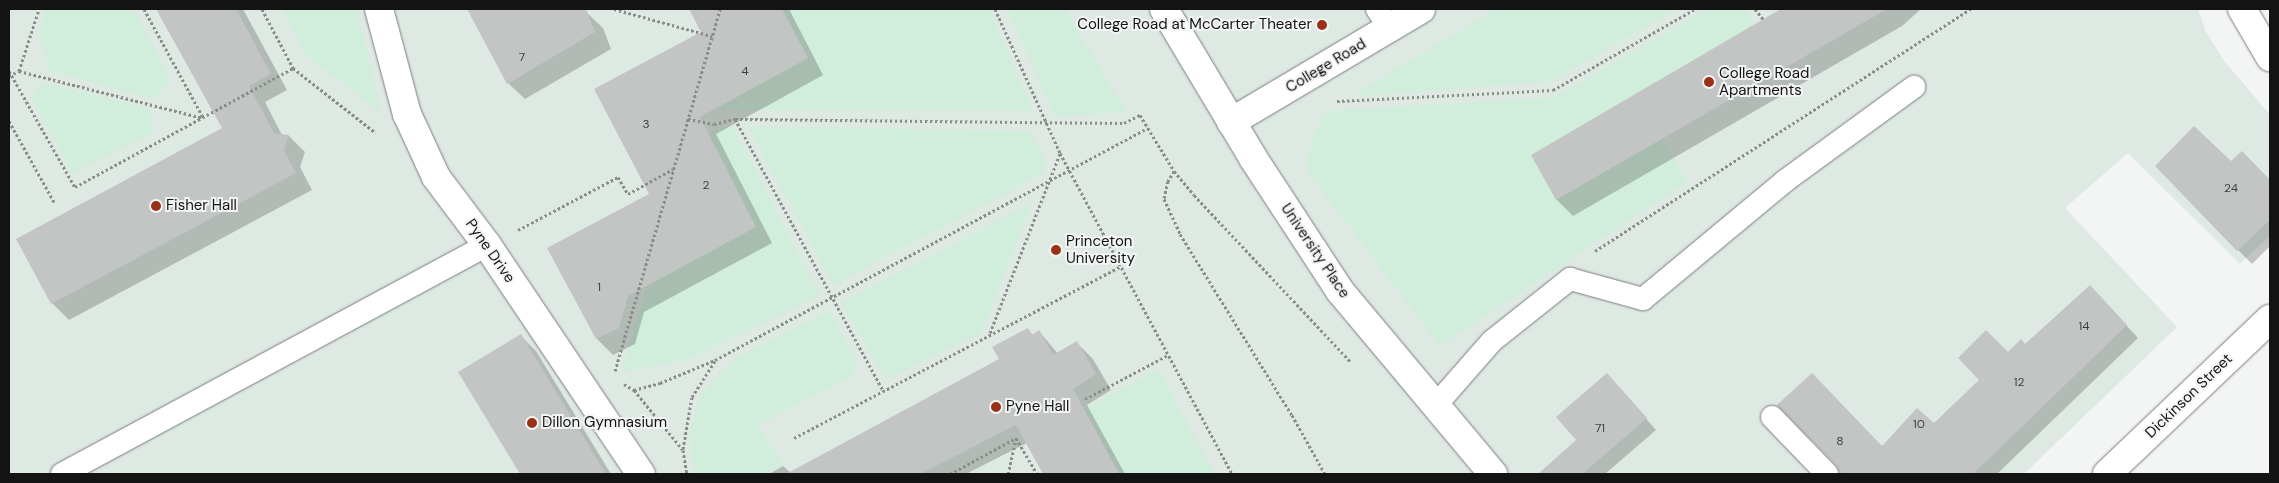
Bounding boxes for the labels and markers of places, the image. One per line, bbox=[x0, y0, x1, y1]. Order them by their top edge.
place label: College Road at McCarter Theater bbox=[1077, 16, 1312, 34]
marker: College Road at McCarter Theater bbox=[1316, 19, 1328, 31]
place label: College Road Apartments bbox=[1719, 64, 1809, 99]
marker: College Road Apartments bbox=[1703, 76, 1715, 88]
place label: Fisher Hall bbox=[166, 197, 237, 215]
marker: Fisher Hall bbox=[150, 200, 162, 212]
place label: Princeton University bbox=[1066, 232, 1135, 267]
marker: Princeton University bbox=[1050, 244, 1062, 256]
place label: Pyne Hall bbox=[1006, 398, 1069, 416]
marker: Pyne Hall bbox=[990, 401, 1002, 413]
place label: Dillon Gymnasium bbox=[542, 414, 667, 432]
marker: Dillon Gymnasium bbox=[526, 417, 538, 429]

